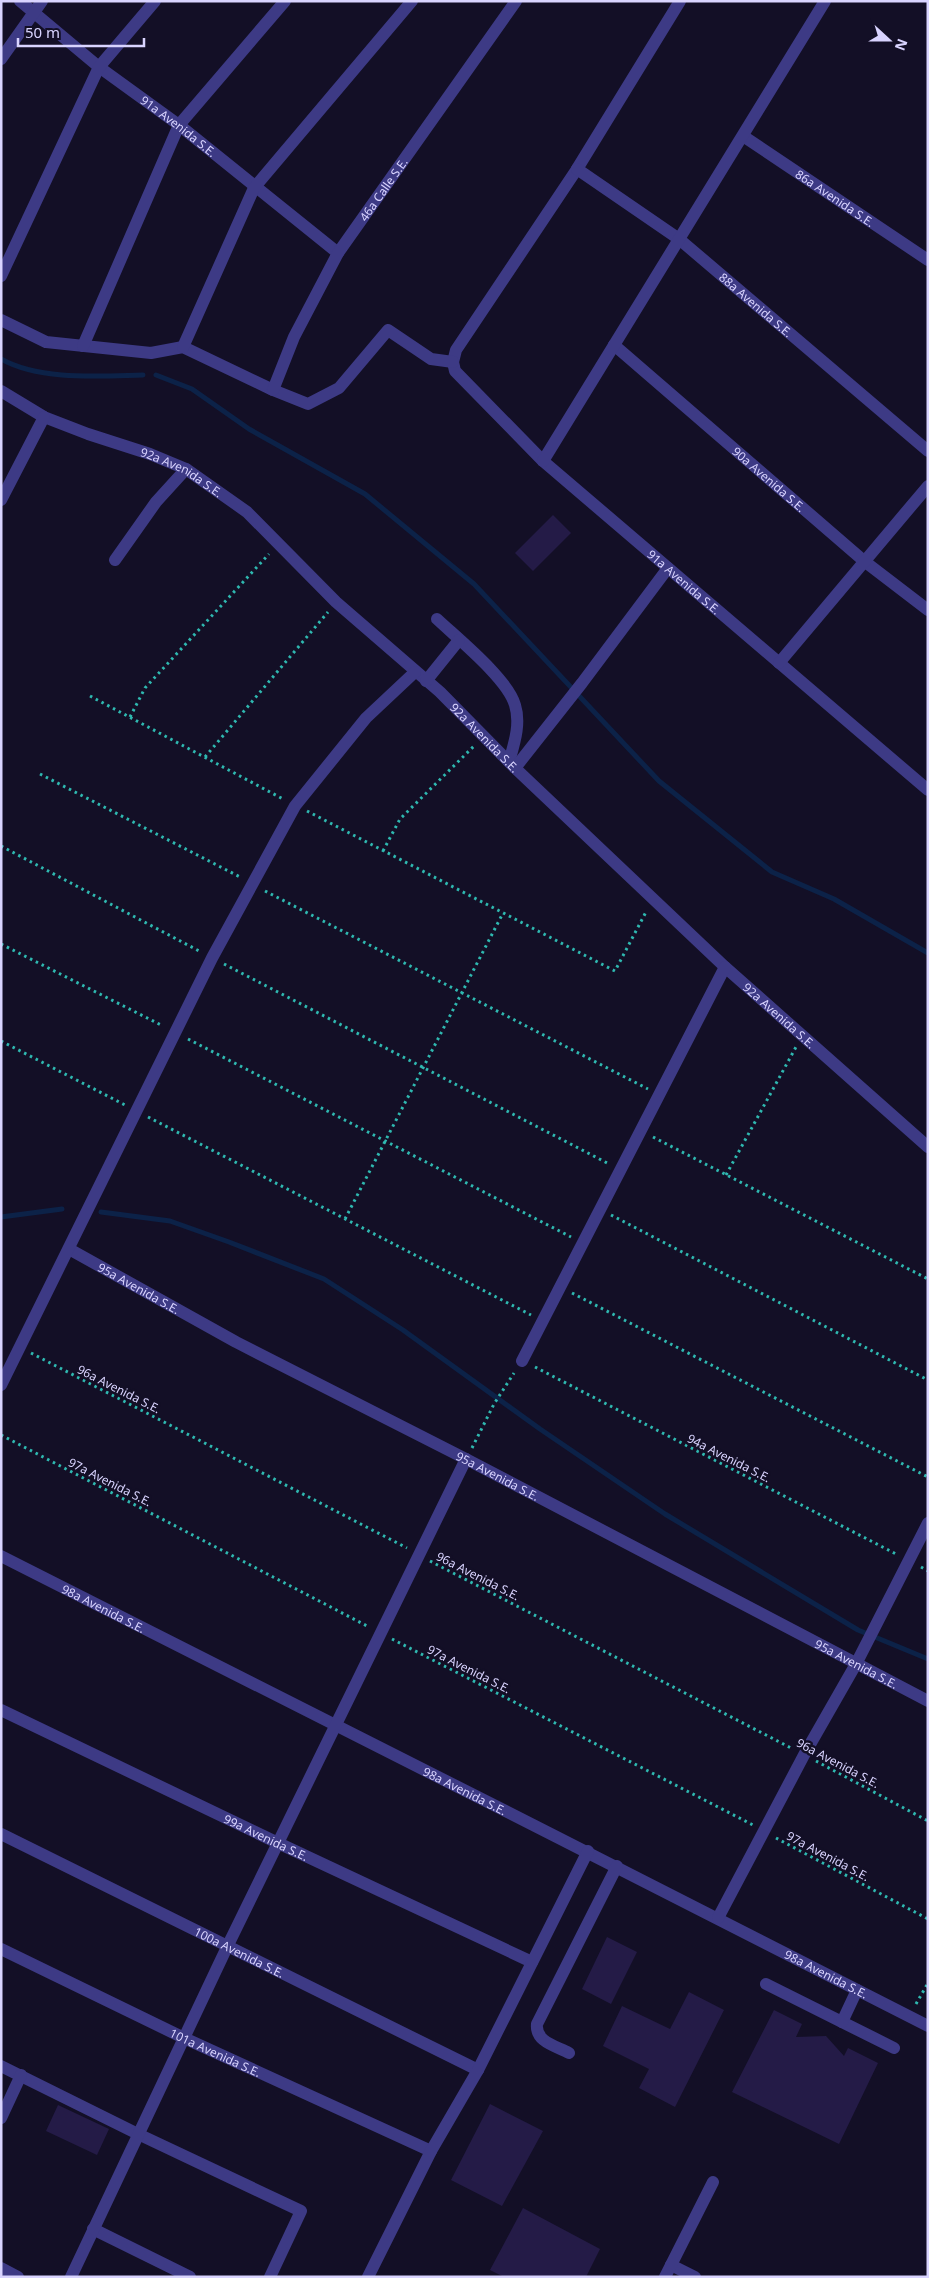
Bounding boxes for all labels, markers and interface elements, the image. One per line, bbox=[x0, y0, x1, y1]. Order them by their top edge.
scale bar bbox=[18, 15, 144, 47]
north arrow bbox=[864, 15, 914, 65]
text: 50 m bbox=[25, 22, 60, 42]
text: N bbox=[891, 36, 913, 54]
street label: 91a Avenida S.E. bbox=[137, 91, 220, 161]
street label: 46a Calle S.E. bbox=[355, 154, 411, 224]
street label: 86a Avenida S.E. bbox=[792, 165, 878, 230]
street label: 88a Avenida S.E. bbox=[716, 268, 797, 341]
street label: 92a Avenida S.E. bbox=[138, 443, 226, 501]
street label: 90a Avenida S.E. bbox=[729, 443, 809, 515]
street label: 91a Avenida S.E. bbox=[644, 545, 725, 618]
street label: 92a Avenida S.E. bbox=[446, 699, 523, 776]
street label: 92a Avenida S.E. bbox=[739, 978, 819, 1052]
street label: 95a Avenida S.E. bbox=[95, 1258, 183, 1318]
street label: 96a Avenida S.E. bbox=[74, 1361, 164, 1417]
street label: 94a Avenida S.E. bbox=[684, 1430, 774, 1486]
street label: 95a Avenida S.E. bbox=[453, 1447, 542, 1504]
street label: 97a Avenida S.E. bbox=[65, 1454, 155, 1510]
street label: 96a Avenida S.E. bbox=[433, 1548, 523, 1604]
street label: 98a Avenida S.E. bbox=[59, 1580, 148, 1637]
street label: 95a Avenida S.E. bbox=[812, 1635, 901, 1692]
street label: 97a Avenida S.E. bbox=[424, 1641, 514, 1697]
street label: 96a Avenida S.E. bbox=[794, 1734, 882, 1792]
street label: 98a Avenida S.E. bbox=[420, 1762, 510, 1819]
street label: 99a Avenida S.E. bbox=[221, 1810, 311, 1865]
street label: 97a Avenida S.E. bbox=[784, 1827, 872, 1885]
street label: 100a Avenida S.E. bbox=[191, 1922, 287, 1981]
street label: 98a Avenida S.E. bbox=[782, 1945, 871, 2002]
street label: 101a Avenida S.E. bbox=[167, 2024, 264, 2081]

